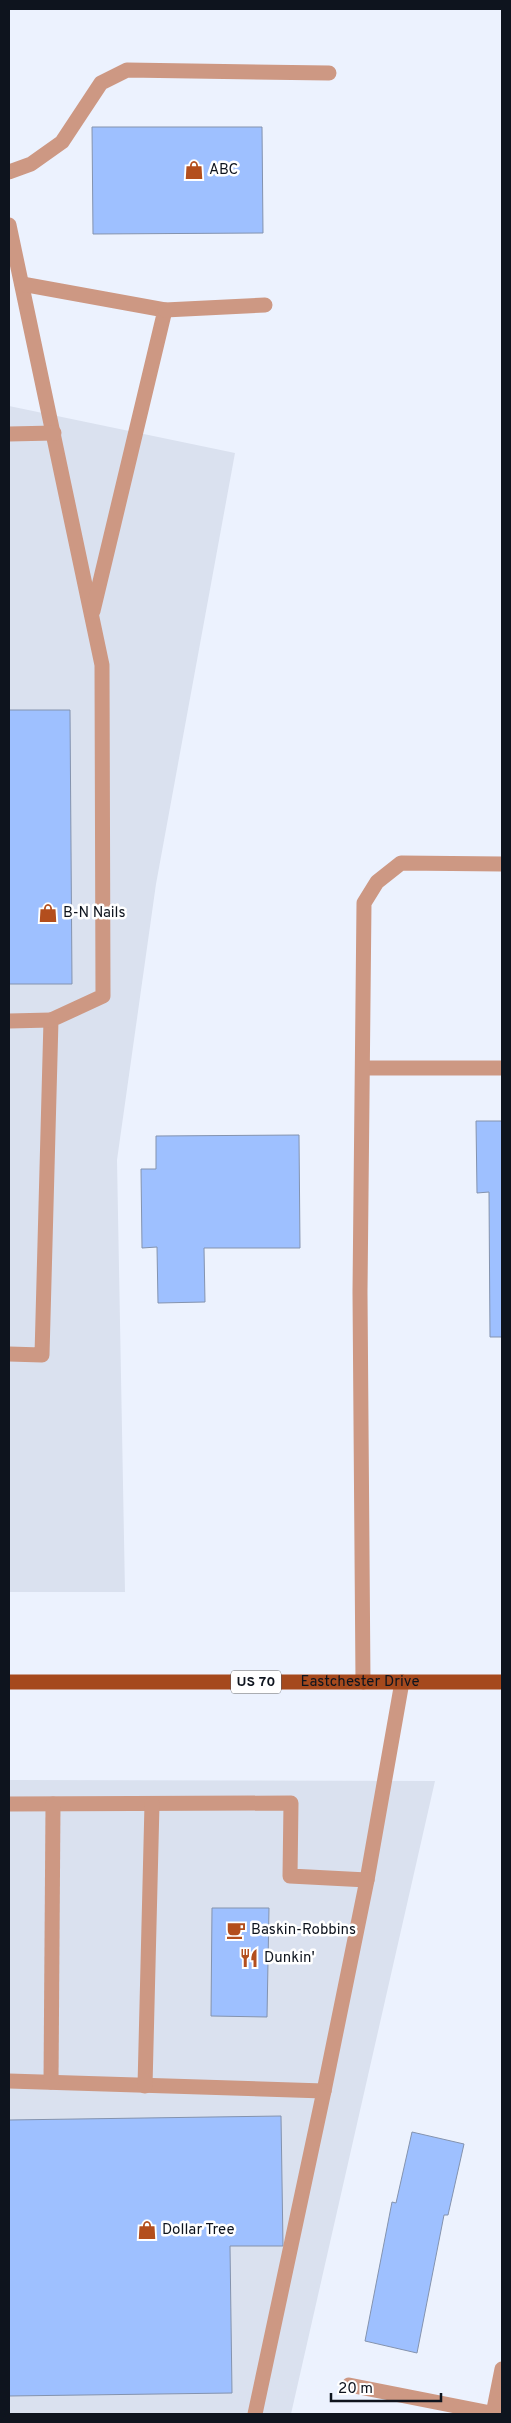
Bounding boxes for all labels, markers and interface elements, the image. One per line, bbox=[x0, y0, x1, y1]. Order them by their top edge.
shop icon: ABC bbox=[183, 159, 205, 181]
place label: ABC bbox=[209, 161, 238, 180]
shop icon: B-N Nails bbox=[37, 902, 59, 924]
place label: B-N Nails bbox=[63, 904, 126, 923]
road number: US 70 bbox=[231, 1670, 281, 1694]
street label: Eastchester Drive bbox=[301, 1673, 419, 1692]
cafe icon: Baskin-Robbins bbox=[225, 1919, 247, 1941]
place label: Baskin-Robbins bbox=[251, 1921, 356, 1940]
restaurant icon: Dunkin' bbox=[238, 1947, 260, 1969]
place label: Dunkin' bbox=[264, 1949, 315, 1968]
shop icon: Dollar Tree bbox=[136, 2219, 158, 2241]
place label: Dollar Tree bbox=[162, 2221, 234, 2240]
scale bar bbox=[331, 2370, 441, 2402]
text: 20 m bbox=[338, 2380, 373, 2399]

